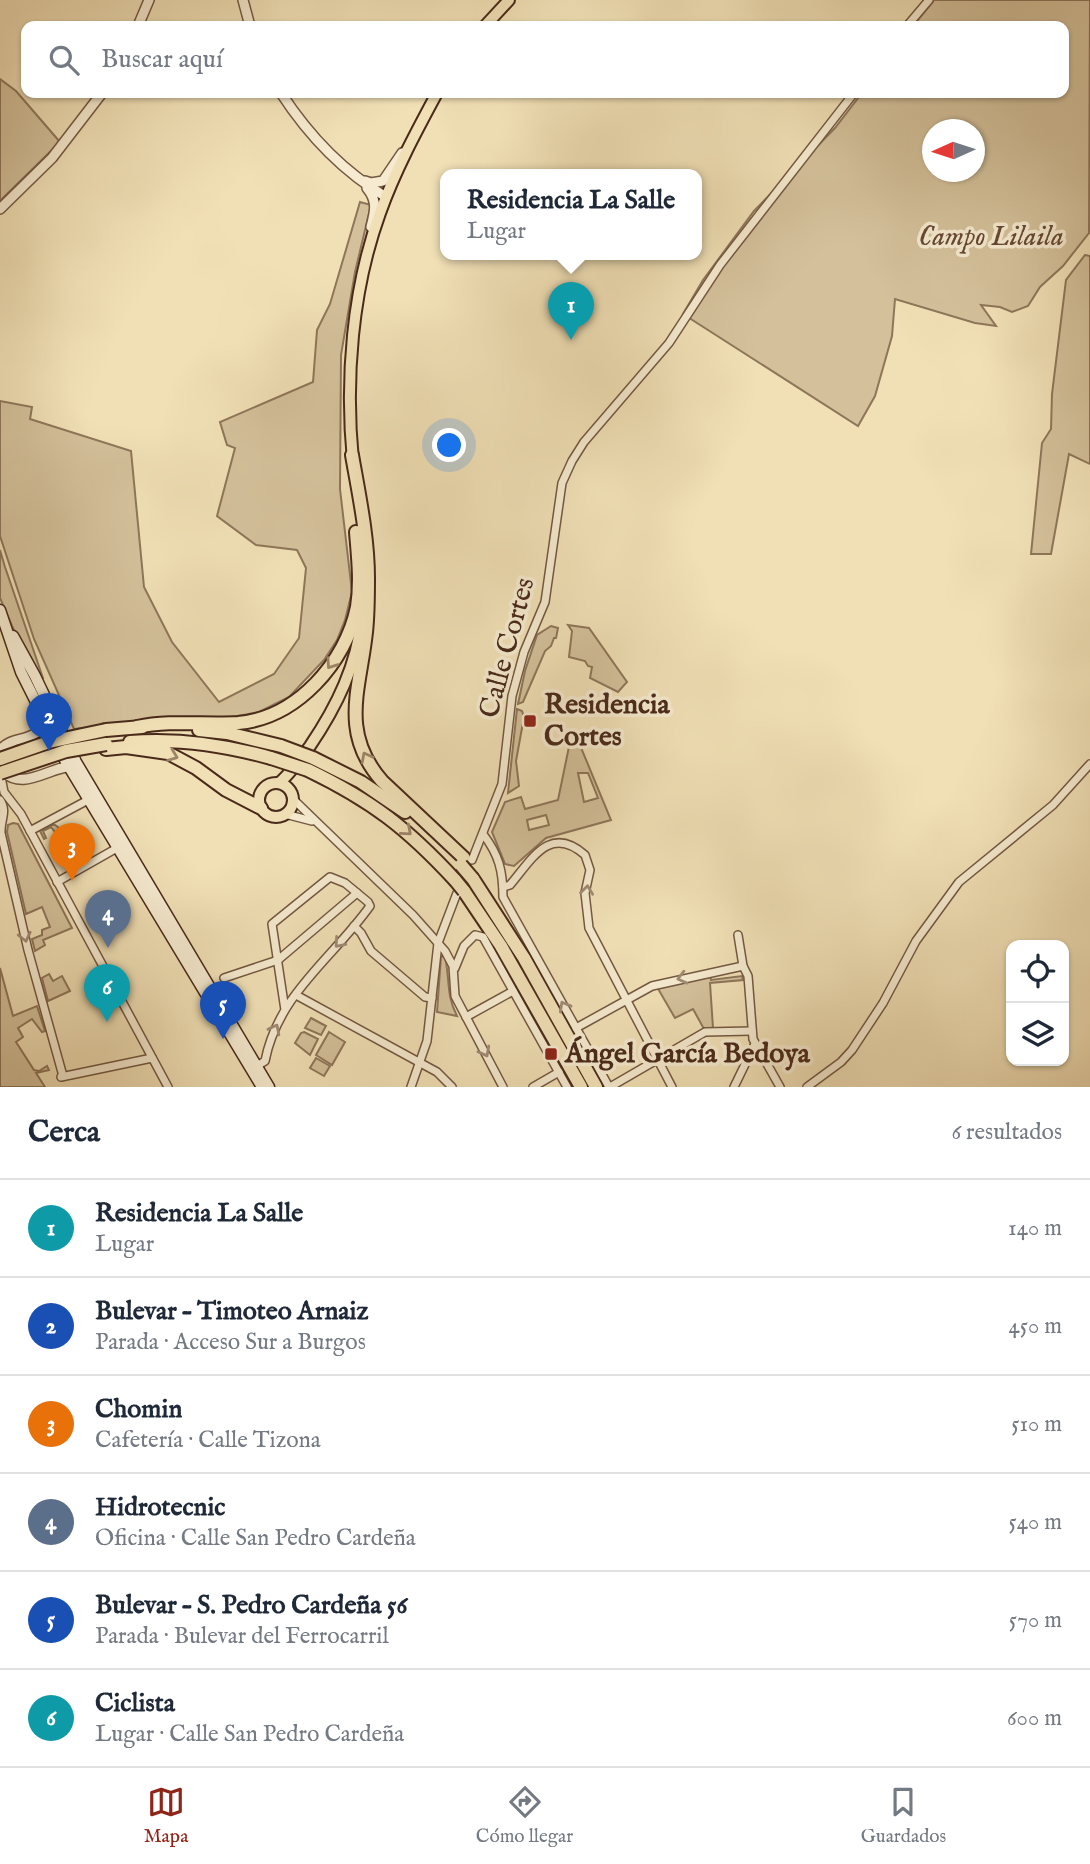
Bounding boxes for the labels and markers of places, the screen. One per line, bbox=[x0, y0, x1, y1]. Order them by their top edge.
pin: 1 bbox=[548, 282, 594, 340]
place label: Residencia Cortes bbox=[544, 688, 670, 755]
pin: 2 bbox=[26, 693, 72, 751]
marker: Residencia Cortes bbox=[522, 713, 538, 729]
pin: 3 bbox=[49, 823, 95, 881]
pin: 4 bbox=[85, 890, 131, 948]
pin: 6 bbox=[84, 964, 130, 1022]
pin: 5 bbox=[200, 981, 246, 1039]
place label: Ángel García Bedoya bbox=[564, 1036, 811, 1072]
marker: Ángel García Bedoya bbox=[543, 1046, 559, 1062]

